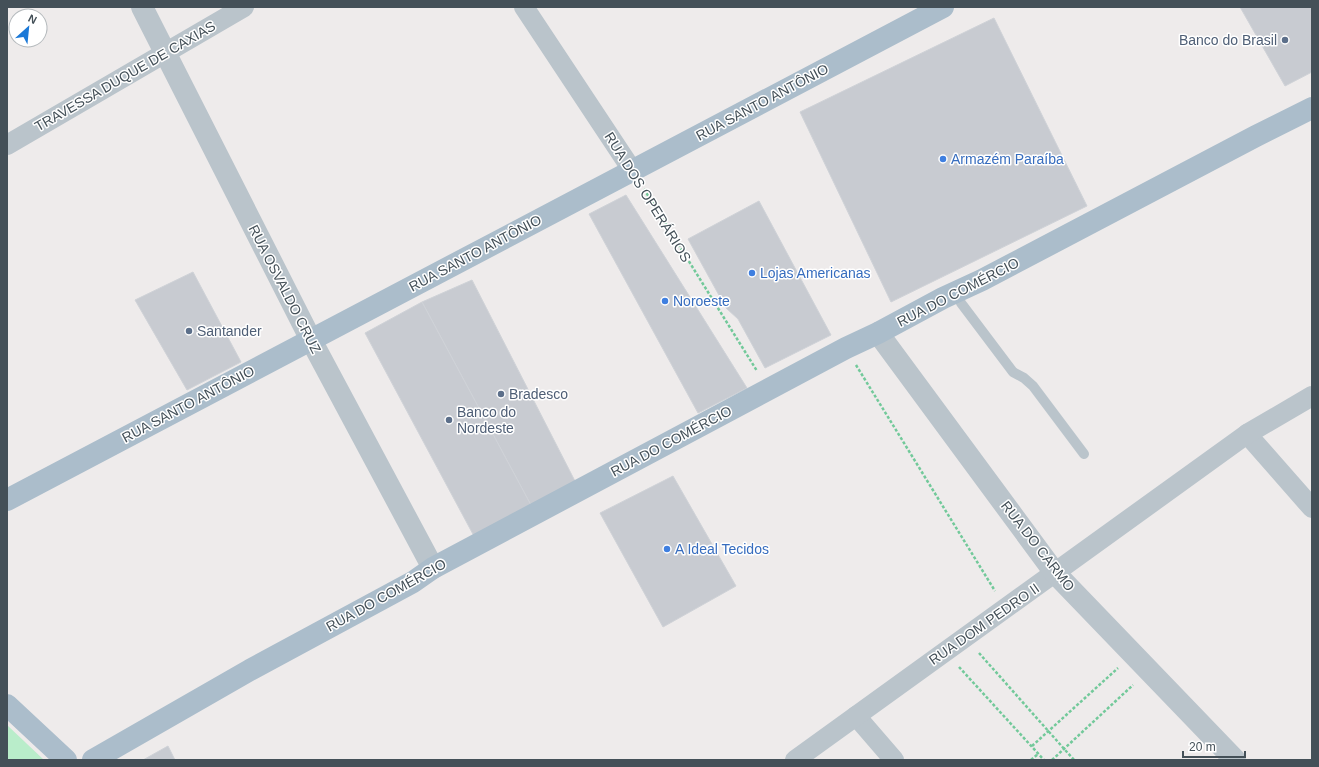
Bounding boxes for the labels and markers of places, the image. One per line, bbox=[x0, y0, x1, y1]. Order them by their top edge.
place label: Banco do Brasil bbox=[1179, 32, 1277, 48]
marker: Banco do Brasil bbox=[1280, 35, 1290, 45]
place label: Armazém Paraíba bbox=[951, 151, 1064, 167]
marker: Armazém Paraíba bbox=[938, 154, 948, 164]
place label: Lojas Americanas bbox=[760, 265, 871, 281]
marker: Lojas Americanas bbox=[747, 268, 757, 278]
place label: Noroeste bbox=[673, 293, 730, 309]
marker: Noroeste bbox=[660, 296, 670, 306]
place label: Santander bbox=[197, 323, 262, 339]
marker: Santander bbox=[184, 326, 194, 336]
place label: Bradesco bbox=[509, 386, 568, 402]
marker: Bradesco bbox=[496, 389, 506, 399]
place label: Banco do Nordeste bbox=[457, 404, 516, 436]
marker: Banco do Nordeste bbox=[444, 415, 454, 425]
place label: A Ideal Tecidos bbox=[675, 541, 769, 557]
marker: A Ideal Tecidos bbox=[662, 544, 672, 554]

